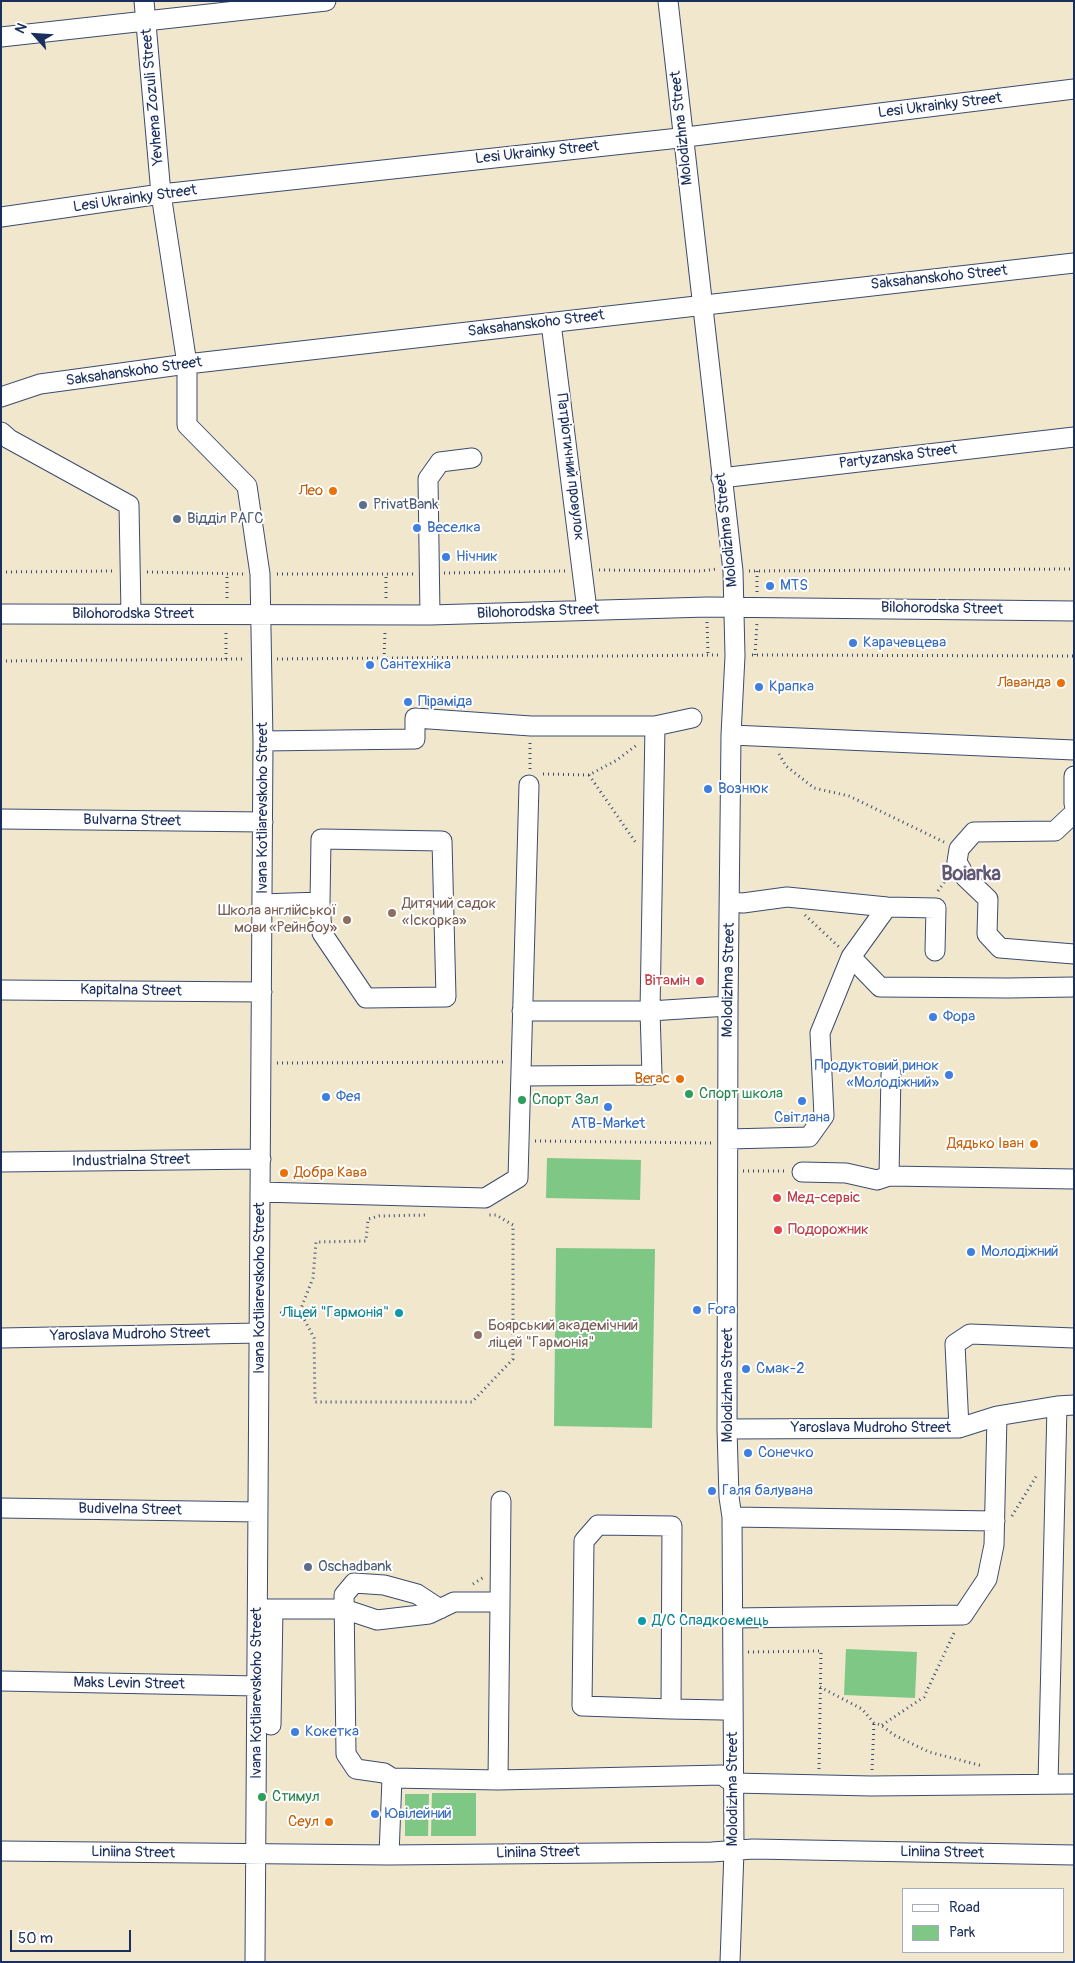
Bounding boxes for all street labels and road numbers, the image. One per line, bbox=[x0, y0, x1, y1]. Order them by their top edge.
street label: Yevhena Zozuli Street bbox=[138, 28, 168, 166]
street label: Molodizhna Street bbox=[667, 70, 697, 186]
street label: Lesi Ukrainky Street bbox=[877, 89, 1003, 123]
street label: Lesi Ukrainky Street bbox=[474, 138, 600, 168]
street label: Lesi Ukrainky Street bbox=[72, 181, 198, 217]
street label: Saksahanskoho Street bbox=[870, 262, 1008, 294]
street label: Saksahanskoho Street bbox=[467, 307, 605, 341]
street label: Saksahanskoho Street bbox=[65, 354, 203, 390]
street label: Патріотичний провулок bbox=[552, 392, 588, 542]
street label: Partyzanska Street bbox=[838, 441, 958, 473]
street label: Molodizhna Street bbox=[712, 472, 742, 588]
street label: Bilohorodska Street bbox=[881, 599, 1003, 619]
street label: Bilohorodska Street bbox=[477, 601, 599, 623]
street label: Bilohorodska Street bbox=[72, 605, 194, 623]
street label: Ivana Kotliarevskoho Street bbox=[254, 722, 272, 894]
street label: Bulvarna Street bbox=[83, 811, 181, 831]
street label: Molodizhna Street bbox=[719, 922, 739, 1038]
street label: Kapitalna Street bbox=[80, 981, 182, 1001]
street label: Industrialna Street bbox=[72, 1151, 190, 1171]
street label: Ivana Kotliarevskoho Street bbox=[251, 1202, 269, 1374]
street label: Yaroslava Mudroho Street bbox=[50, 1325, 210, 1345]
street label: Molodizhna Street bbox=[719, 1328, 737, 1442]
street label: Yaroslava Mudroho Street bbox=[791, 1419, 951, 1437]
street label: Budivelna Street bbox=[78, 1500, 182, 1520]
street label: Ivana Kotliarevskoho Street bbox=[248, 1607, 266, 1779]
street label: Maks Levin Street bbox=[73, 1674, 185, 1694]
street label: Molodizhna Street bbox=[724, 1732, 742, 1846]
street label: Liniina Street bbox=[91, 1843, 175, 1863]
street label: Liniina Street bbox=[496, 1843, 580, 1863]
street label: Liniina Street bbox=[900, 1843, 984, 1863]

